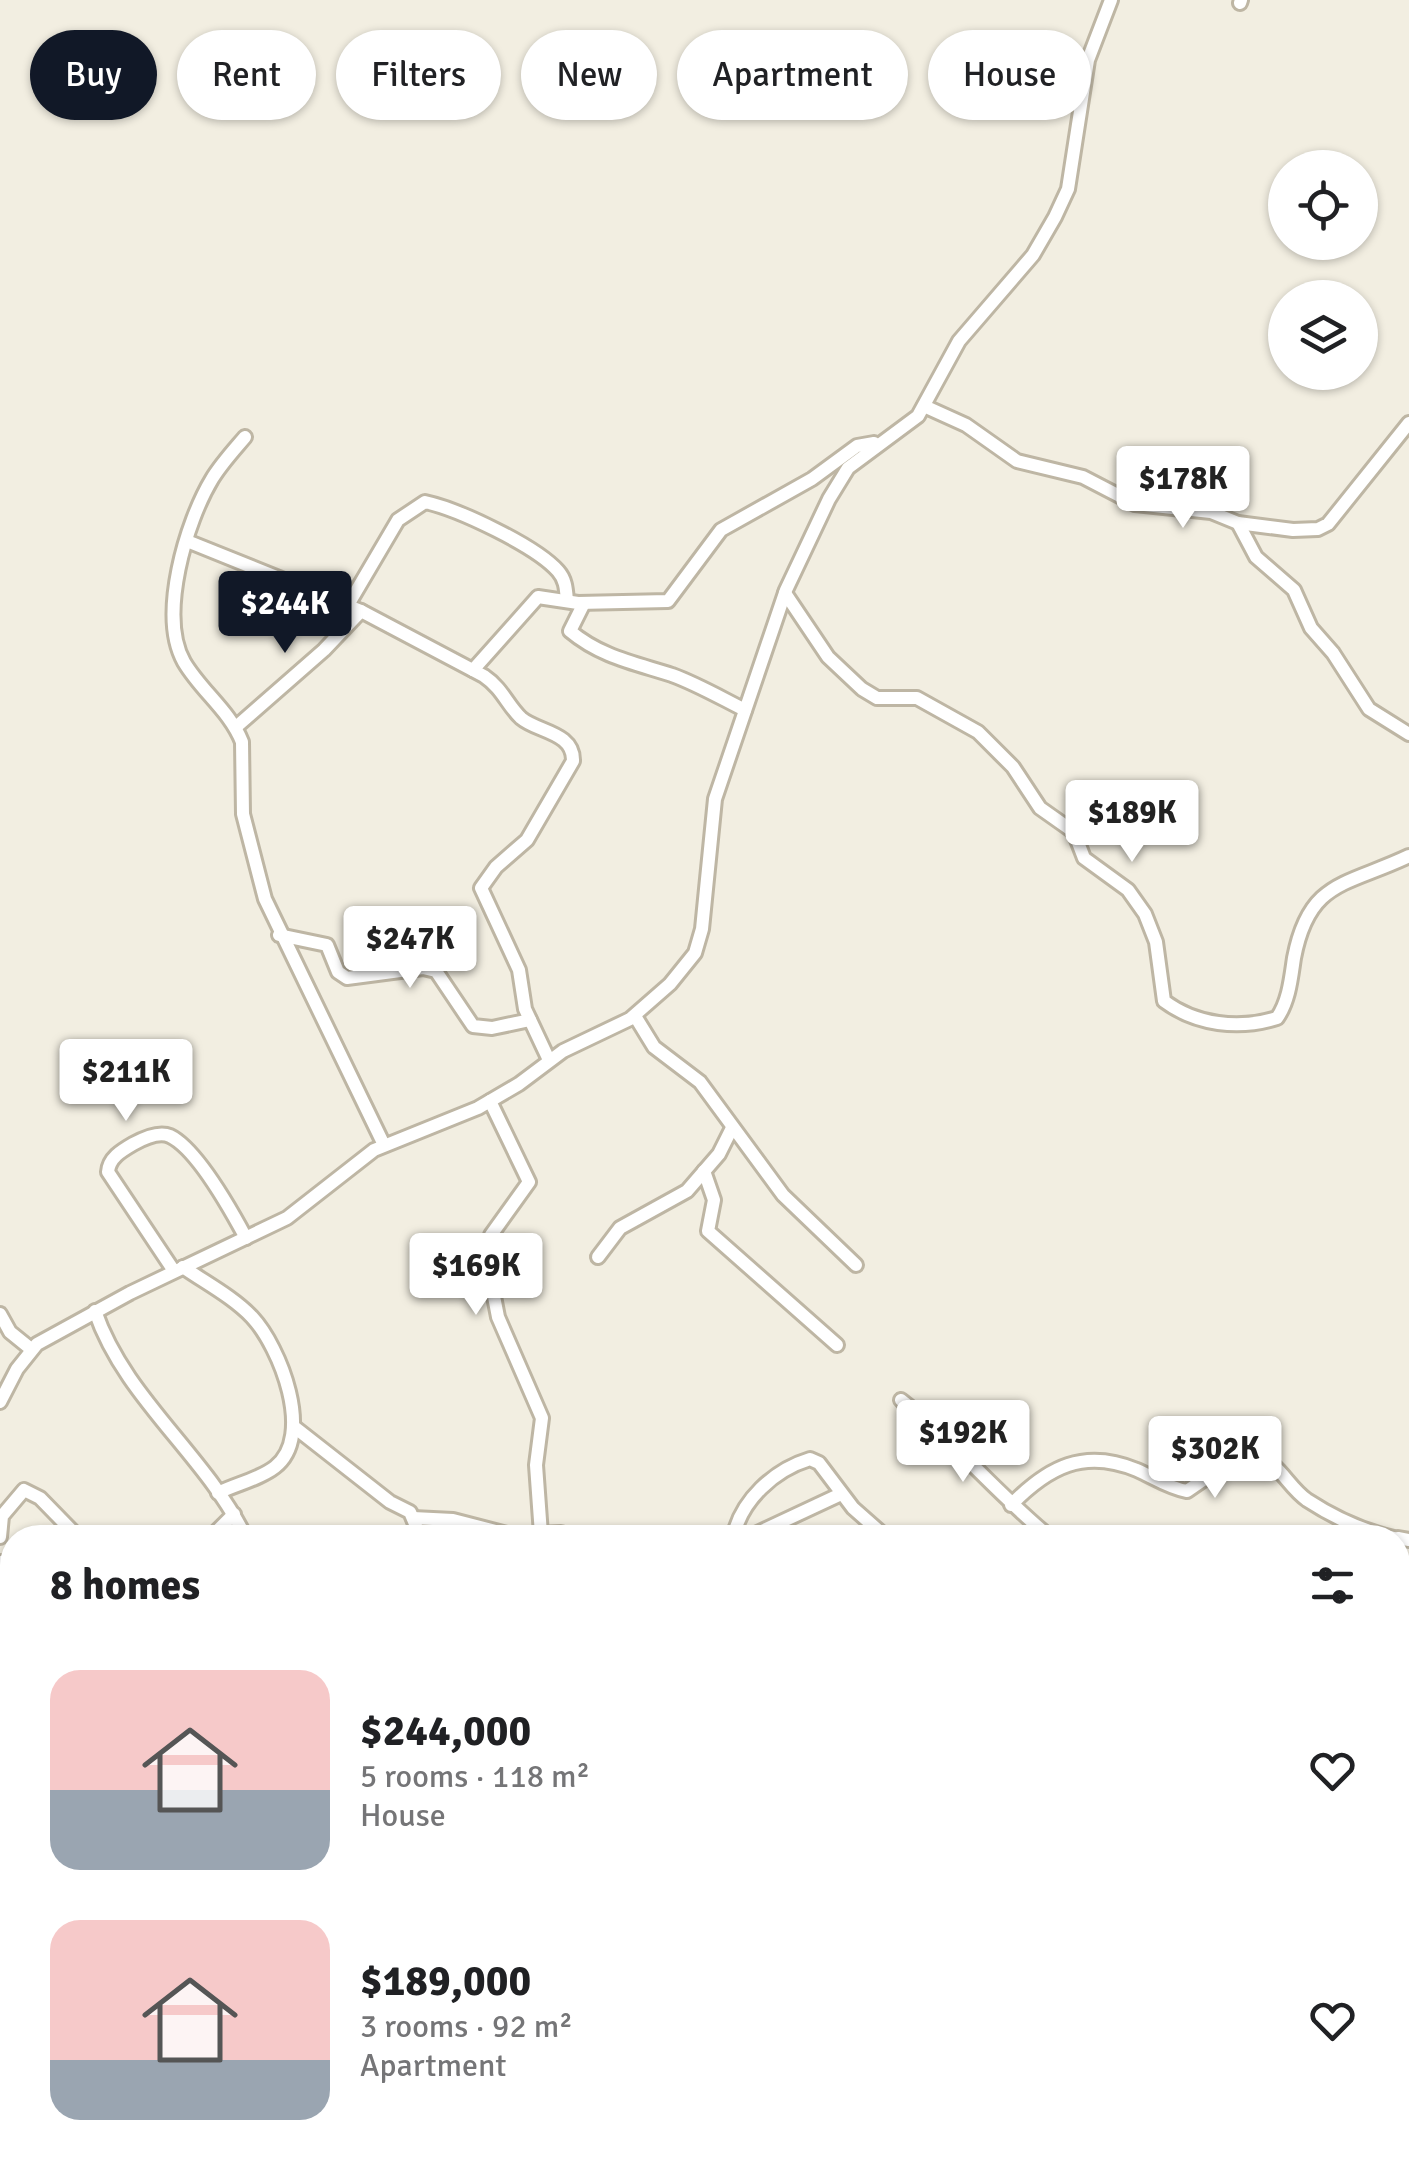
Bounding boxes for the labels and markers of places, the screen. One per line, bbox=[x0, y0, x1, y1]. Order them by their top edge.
pin: $178K bbox=[1113, 446, 1253, 531]
pin: $244K bbox=[215, 571, 355, 656]
pin: $189K bbox=[1062, 780, 1202, 865]
pin: $247K bbox=[340, 906, 480, 991]
pin: $211K bbox=[56, 1039, 196, 1124]
pin: $169K bbox=[406, 1233, 546, 1318]
pin: $192K bbox=[893, 1400, 1033, 1485]
pin: $302K bbox=[1145, 1416, 1285, 1501]

